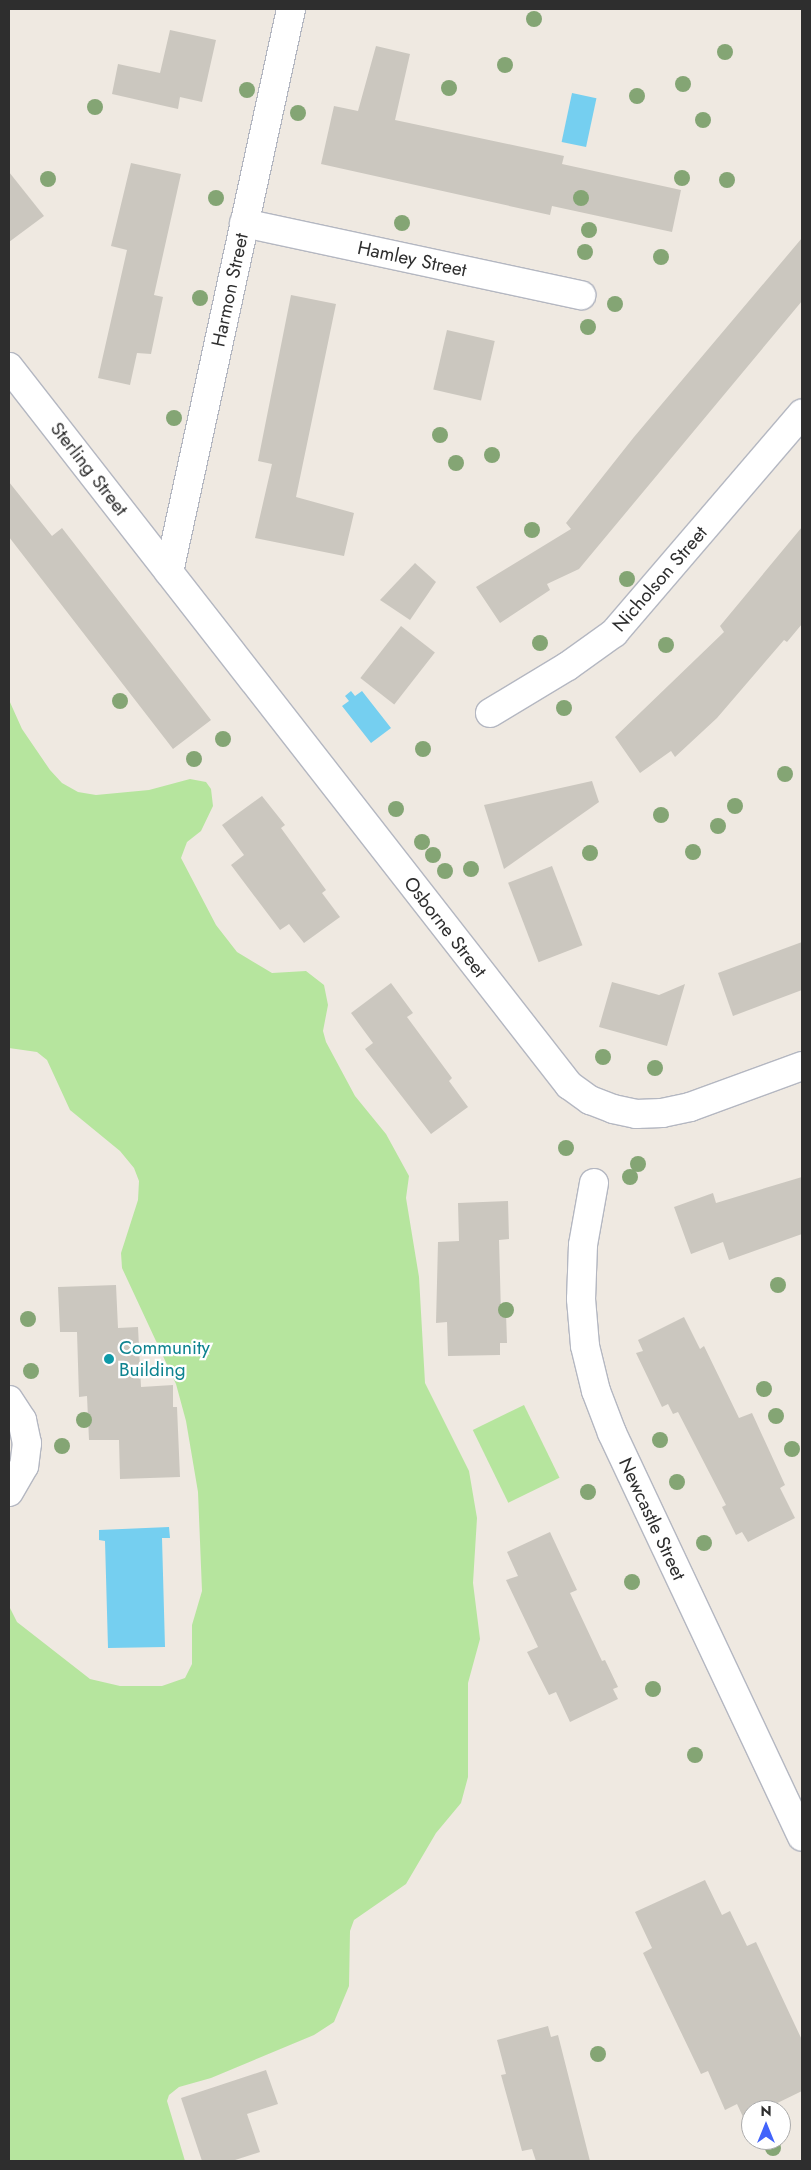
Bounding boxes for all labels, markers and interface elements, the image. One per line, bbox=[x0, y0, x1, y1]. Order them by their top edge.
street label: Harmon Street bbox=[207, 231, 253, 349]
street label: Hamley Street bbox=[355, 236, 469, 282]
street label: Sterling Street bbox=[45, 418, 133, 520]
street label: Nicholson Street bbox=[608, 522, 712, 636]
street label: Osborne Street bbox=[399, 872, 491, 982]
place label: Community Building bbox=[119, 1337, 210, 1381]
marker: Community Building bbox=[103, 1353, 115, 1365]
street label: Newcastle Street bbox=[614, 1454, 690, 1584]
north arrow bbox=[741, 2100, 791, 2150]
text: N bbox=[760, 2101, 772, 2121]

